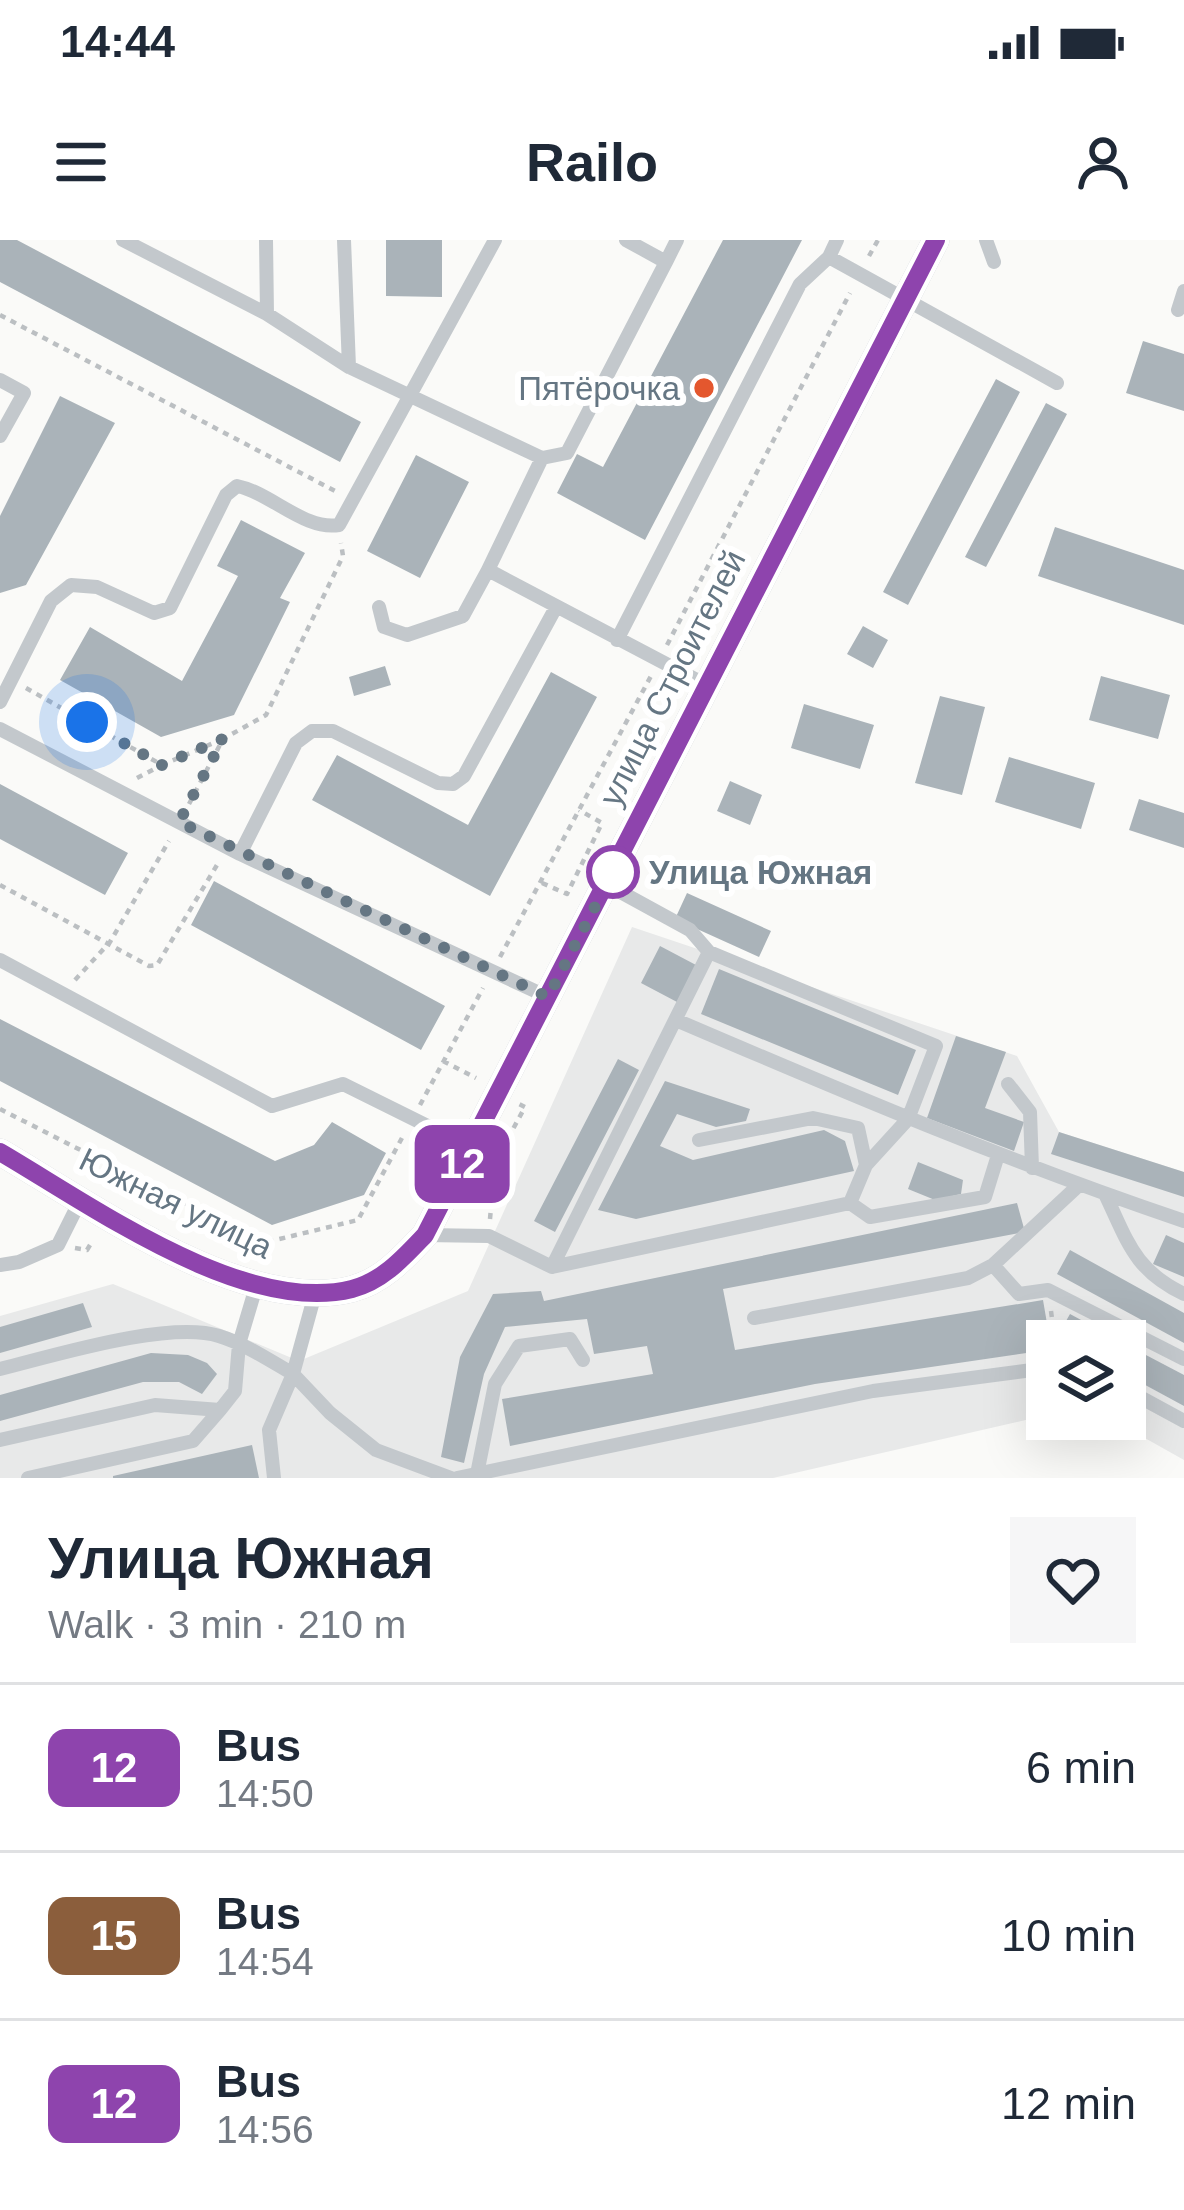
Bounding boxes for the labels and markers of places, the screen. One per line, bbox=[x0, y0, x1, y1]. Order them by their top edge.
place label: Пятёрочка bbox=[518, 370, 681, 407]
marker: Пятёрочка bbox=[691, 375, 717, 401]
marker: Улица Южная bbox=[588, 847, 638, 897]
place label: Улица Южная bbox=[649, 854, 872, 891]

